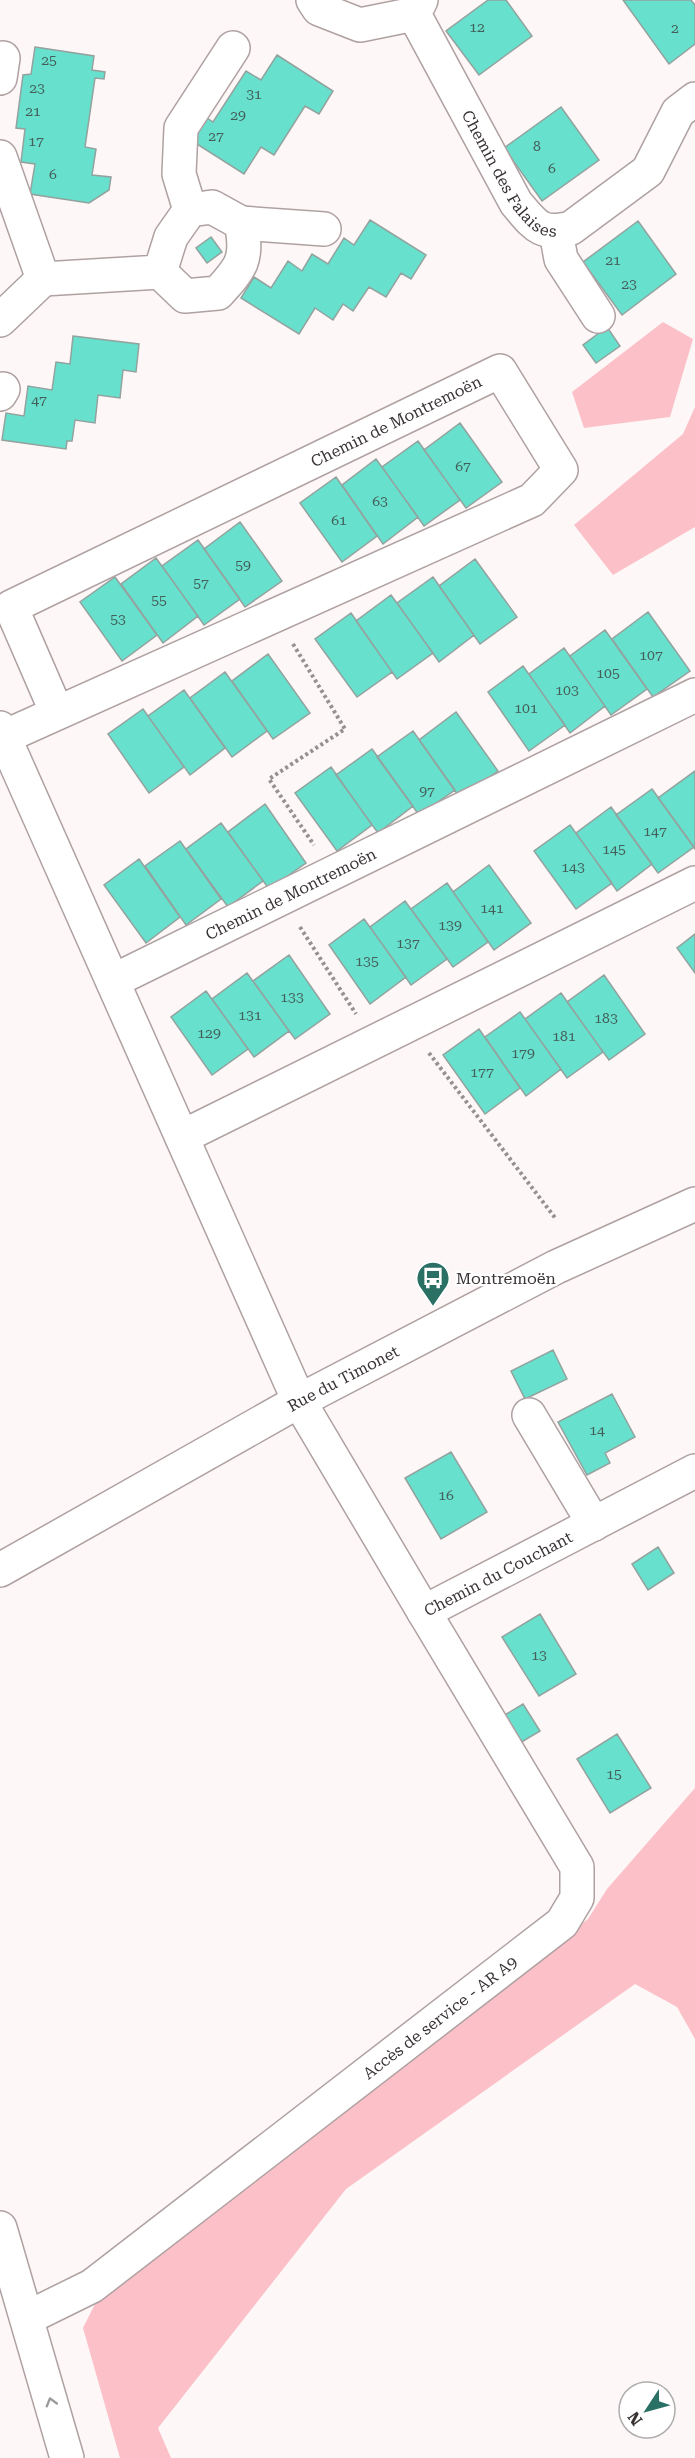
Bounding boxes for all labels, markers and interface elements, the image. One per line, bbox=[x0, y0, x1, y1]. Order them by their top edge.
house number: 12 bbox=[469, 19, 485, 35]
house number: 2 bbox=[671, 20, 679, 36]
house number: 25 bbox=[41, 52, 57, 68]
house number: 23 bbox=[29, 80, 45, 96]
house number: 31 bbox=[246, 86, 262, 102]
house number: 21 bbox=[25, 103, 41, 119]
house number: 29 bbox=[230, 107, 246, 123]
street label: Chemin des Falaises bbox=[458, 107, 557, 241]
house number: 27 bbox=[208, 128, 224, 144]
house number: 17 bbox=[28, 133, 44, 149]
house number: 8 bbox=[533, 138, 541, 154]
house number: 6 bbox=[548, 160, 556, 176]
house number: 6 bbox=[49, 166, 57, 182]
house number: 21 bbox=[605, 252, 621, 268]
house number: 23 bbox=[621, 276, 637, 292]
street label: Chemin de Montremoën bbox=[308, 372, 485, 471]
house number: 47 bbox=[31, 392, 47, 408]
house number: 67 bbox=[455, 458, 471, 474]
house number: 63 bbox=[372, 493, 388, 509]
house number: 61 bbox=[331, 512, 347, 528]
house number: 59 bbox=[235, 557, 251, 573]
house number: 57 bbox=[193, 575, 209, 591]
house number: 55 bbox=[151, 592, 167, 608]
house number: 53 bbox=[110, 611, 126, 627]
house number: 107 bbox=[639, 647, 663, 663]
house number: 105 bbox=[596, 665, 620, 681]
house number: 103 bbox=[555, 682, 579, 698]
house number: 101 bbox=[514, 700, 538, 716]
house number: 97 bbox=[419, 783, 435, 799]
house number: 147 bbox=[643, 823, 667, 839]
house number: 145 bbox=[602, 841, 626, 857]
street label: Chemin de Montremoën bbox=[202, 844, 379, 944]
house number: 143 bbox=[561, 859, 585, 875]
house number: 141 bbox=[480, 900, 504, 916]
house number: 139 bbox=[438, 917, 462, 933]
house number: 137 bbox=[396, 935, 420, 951]
house number: 135 bbox=[355, 953, 379, 969]
house number: 133 bbox=[280, 989, 304, 1005]
house number: 131 bbox=[238, 1007, 262, 1023]
house number: 183 bbox=[594, 1010, 618, 1026]
house number: 129 bbox=[197, 1025, 221, 1041]
house number: 181 bbox=[552, 1028, 576, 1044]
house number: 179 bbox=[511, 1045, 535, 1061]
house number: 177 bbox=[470, 1064, 494, 1080]
bus stop icon: Montremoën bbox=[415, 1260, 451, 1307]
place label: Montremoën bbox=[456, 1269, 556, 1288]
street label: Rue du Timonet bbox=[284, 1342, 402, 1416]
house number: 14 bbox=[589, 1422, 605, 1438]
house number: 16 bbox=[438, 1487, 454, 1503]
street label: Chemin du Couchant bbox=[421, 1528, 576, 1620]
house number: 13 bbox=[531, 1647, 547, 1663]
house number: 15 bbox=[606, 1766, 622, 1782]
street label: Accès de service - AR A9 bbox=[359, 1952, 521, 2083]
north arrow bbox=[617, 2380, 677, 2440]
one-way arrow bbox=[46, 2397, 58, 2408]
text: N bbox=[624, 2408, 647, 2429]

